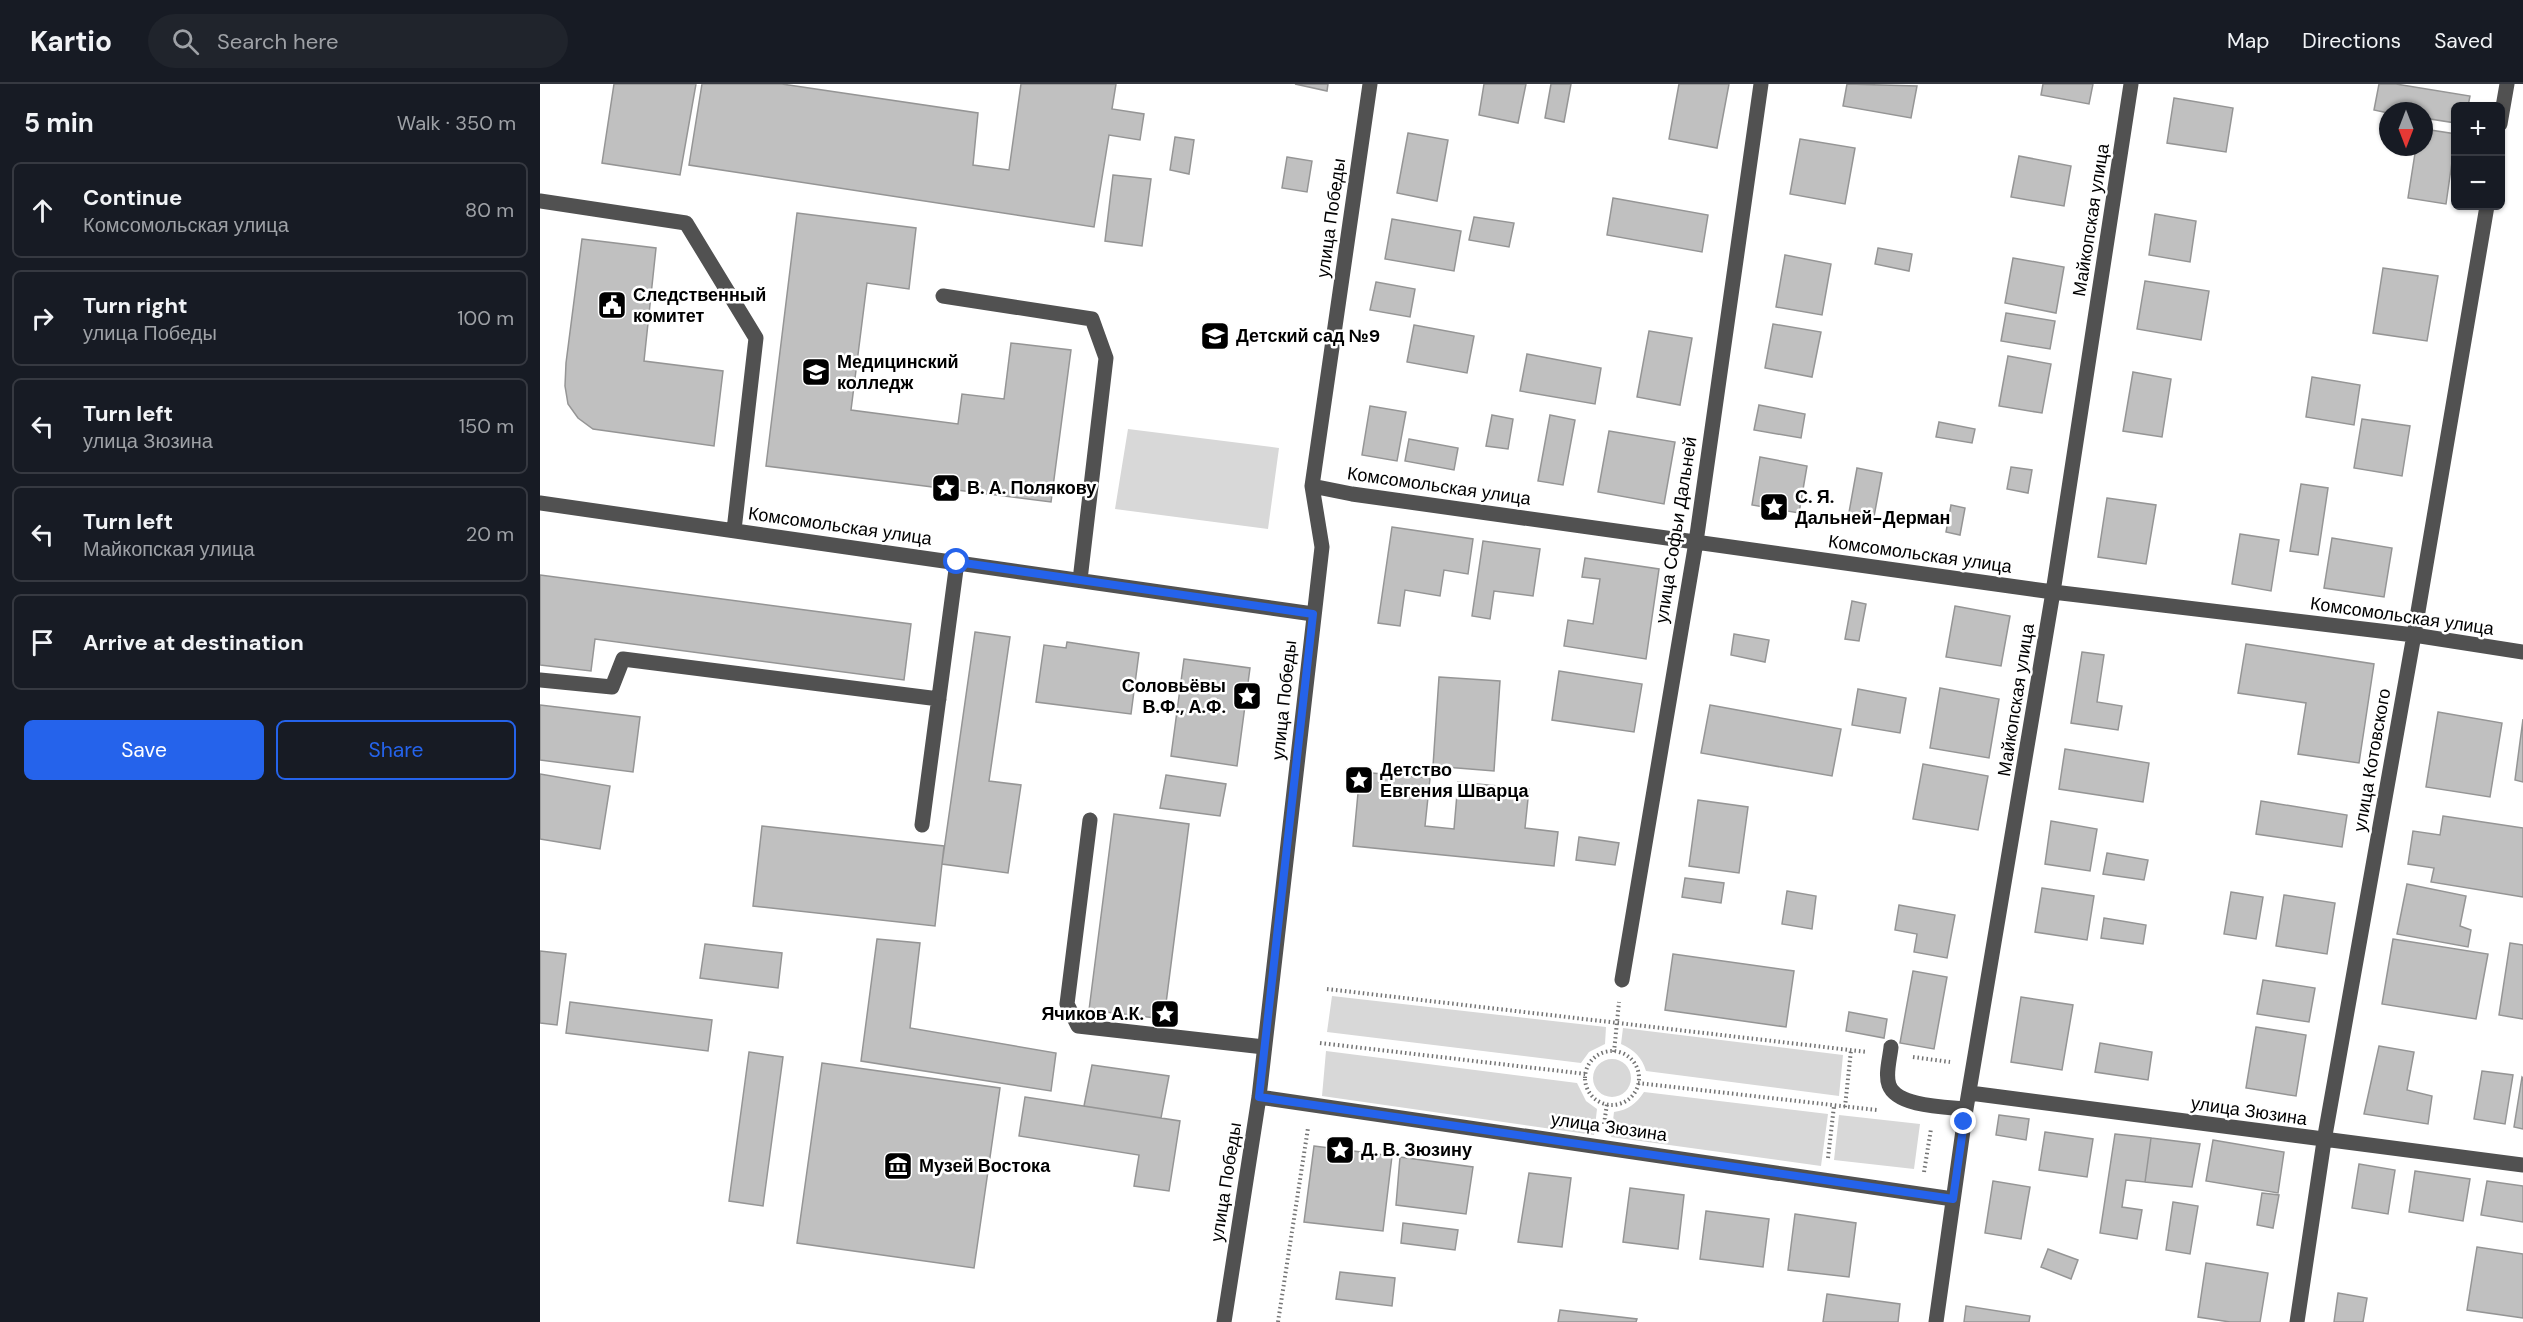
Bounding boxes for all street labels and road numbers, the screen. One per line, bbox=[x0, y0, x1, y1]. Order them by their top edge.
street label: Майкопская улица bbox=[2067, 141, 2115, 298]
street label: улица Победы bbox=[1311, 157, 1351, 279]
street label: улица Софьи Дальней bbox=[1649, 435, 1703, 625]
street label: Комсомольская улица bbox=[1346, 461, 1533, 511]
street label: Комсомольская улица bbox=[747, 501, 934, 551]
street label: Комсомольская улица bbox=[1827, 529, 2014, 579]
street label: Комсомольская улица bbox=[2309, 591, 2496, 641]
street label: Майкопская улица bbox=[1992, 621, 2040, 778]
street label: улица Победы bbox=[1266, 639, 1302, 761]
street label: улица Котовского bbox=[2348, 686, 2396, 834]
street label: улица Зюзина bbox=[2189, 1091, 2310, 1131]
street label: улица Зюзина bbox=[1549, 1107, 1670, 1147]
street label: улица Победы bbox=[1205, 1121, 1247, 1243]

